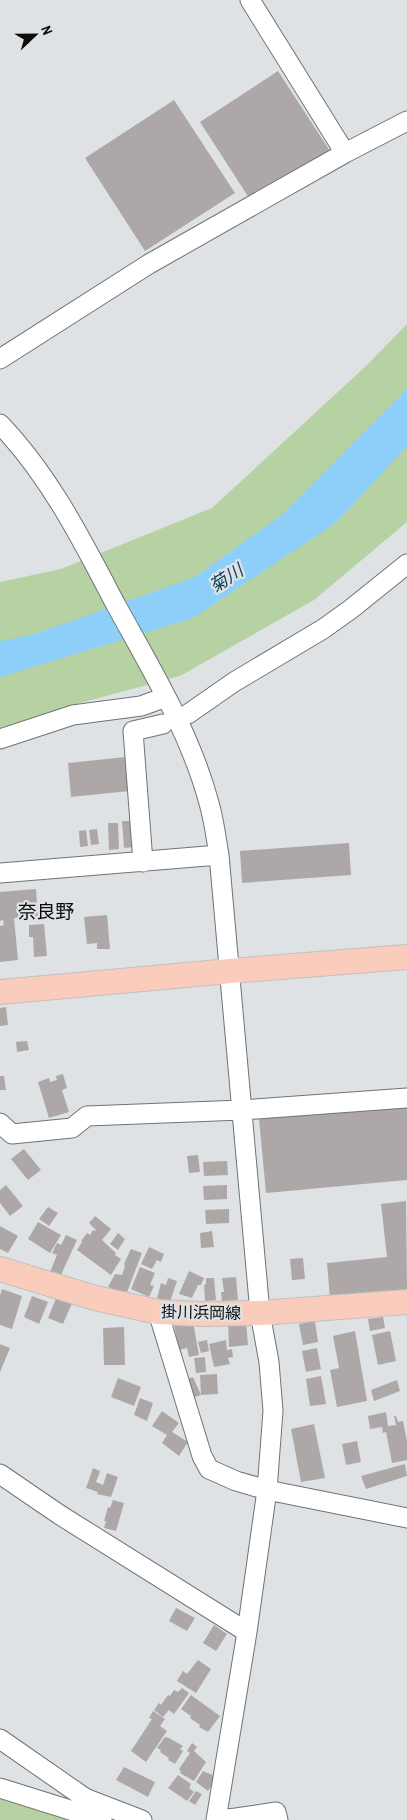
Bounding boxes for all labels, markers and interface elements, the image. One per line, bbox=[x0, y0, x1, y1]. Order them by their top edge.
north arrow bbox=[10, 10, 60, 60]
text: N bbox=[37, 23, 57, 37]
water label: 菊川 bbox=[204, 557, 250, 598]
district label: 奈良野 bbox=[17, 898, 75, 924]
street label: 掛川浜岡線 bbox=[161, 1300, 241, 1324]

